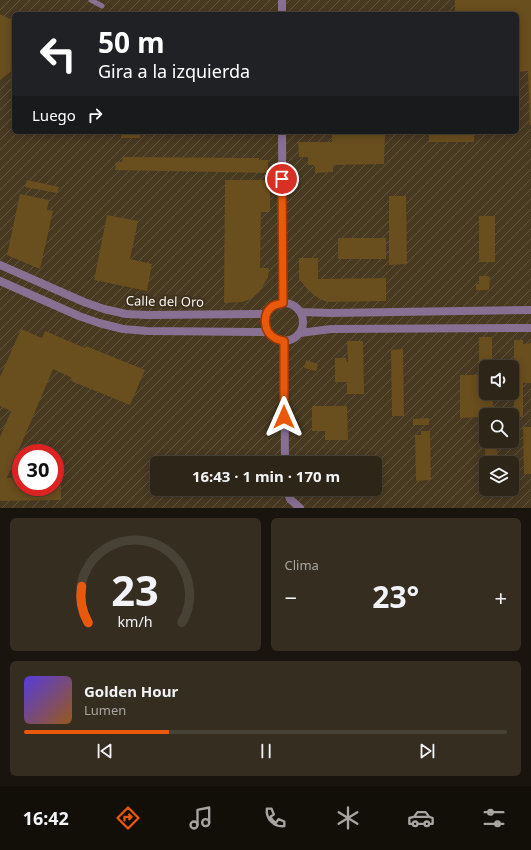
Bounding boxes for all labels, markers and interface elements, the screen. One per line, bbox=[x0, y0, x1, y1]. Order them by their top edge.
text: 50 m bbox=[98, 23, 165, 61]
icon: left bbox=[32, 28, 84, 80]
text: Gira a la izquierda bbox=[98, 59, 250, 83]
icon: right bbox=[84, 104, 106, 126]
text: Luego bbox=[32, 105, 76, 125]
pin bbox=[265, 162, 299, 196]
icon: arrive bbox=[271, 168, 293, 190]
street label: Calle del Oro bbox=[126, 291, 204, 311]
map controls bbox=[479, 360, 519, 496]
button: sound bbox=[479, 360, 519, 400]
position arrow bbox=[263, 396, 305, 438]
button: search bbox=[479, 408, 519, 448]
speed limit sign: 30 bbox=[12, 444, 64, 496]
button: layers bbox=[479, 456, 519, 496]
text: 16:43 · 1 min · 170 m bbox=[192, 466, 340, 486]
text: Clima bbox=[285, 556, 319, 574]
text: 23 bbox=[111, 561, 159, 617]
text: 23° bbox=[372, 576, 419, 617]
text: − bbox=[285, 582, 297, 612]
text: + bbox=[494, 582, 507, 612]
text: km/h bbox=[118, 611, 153, 630]
text: Golden Hour bbox=[84, 681, 178, 701]
text: Lumen bbox=[84, 701, 126, 719]
icon: previous bbox=[94, 740, 116, 762]
icon: pause bbox=[255, 740, 277, 762]
icon: next bbox=[416, 740, 438, 762]
icon: directions bbox=[114, 804, 142, 832]
icon: music bbox=[187, 804, 215, 832]
icon: phone bbox=[261, 804, 289, 832]
icon: climate bbox=[334, 804, 362, 832]
icon: car bbox=[407, 804, 435, 832]
icon: filters bbox=[480, 804, 508, 832]
text: 16:42 bbox=[23, 806, 69, 830]

